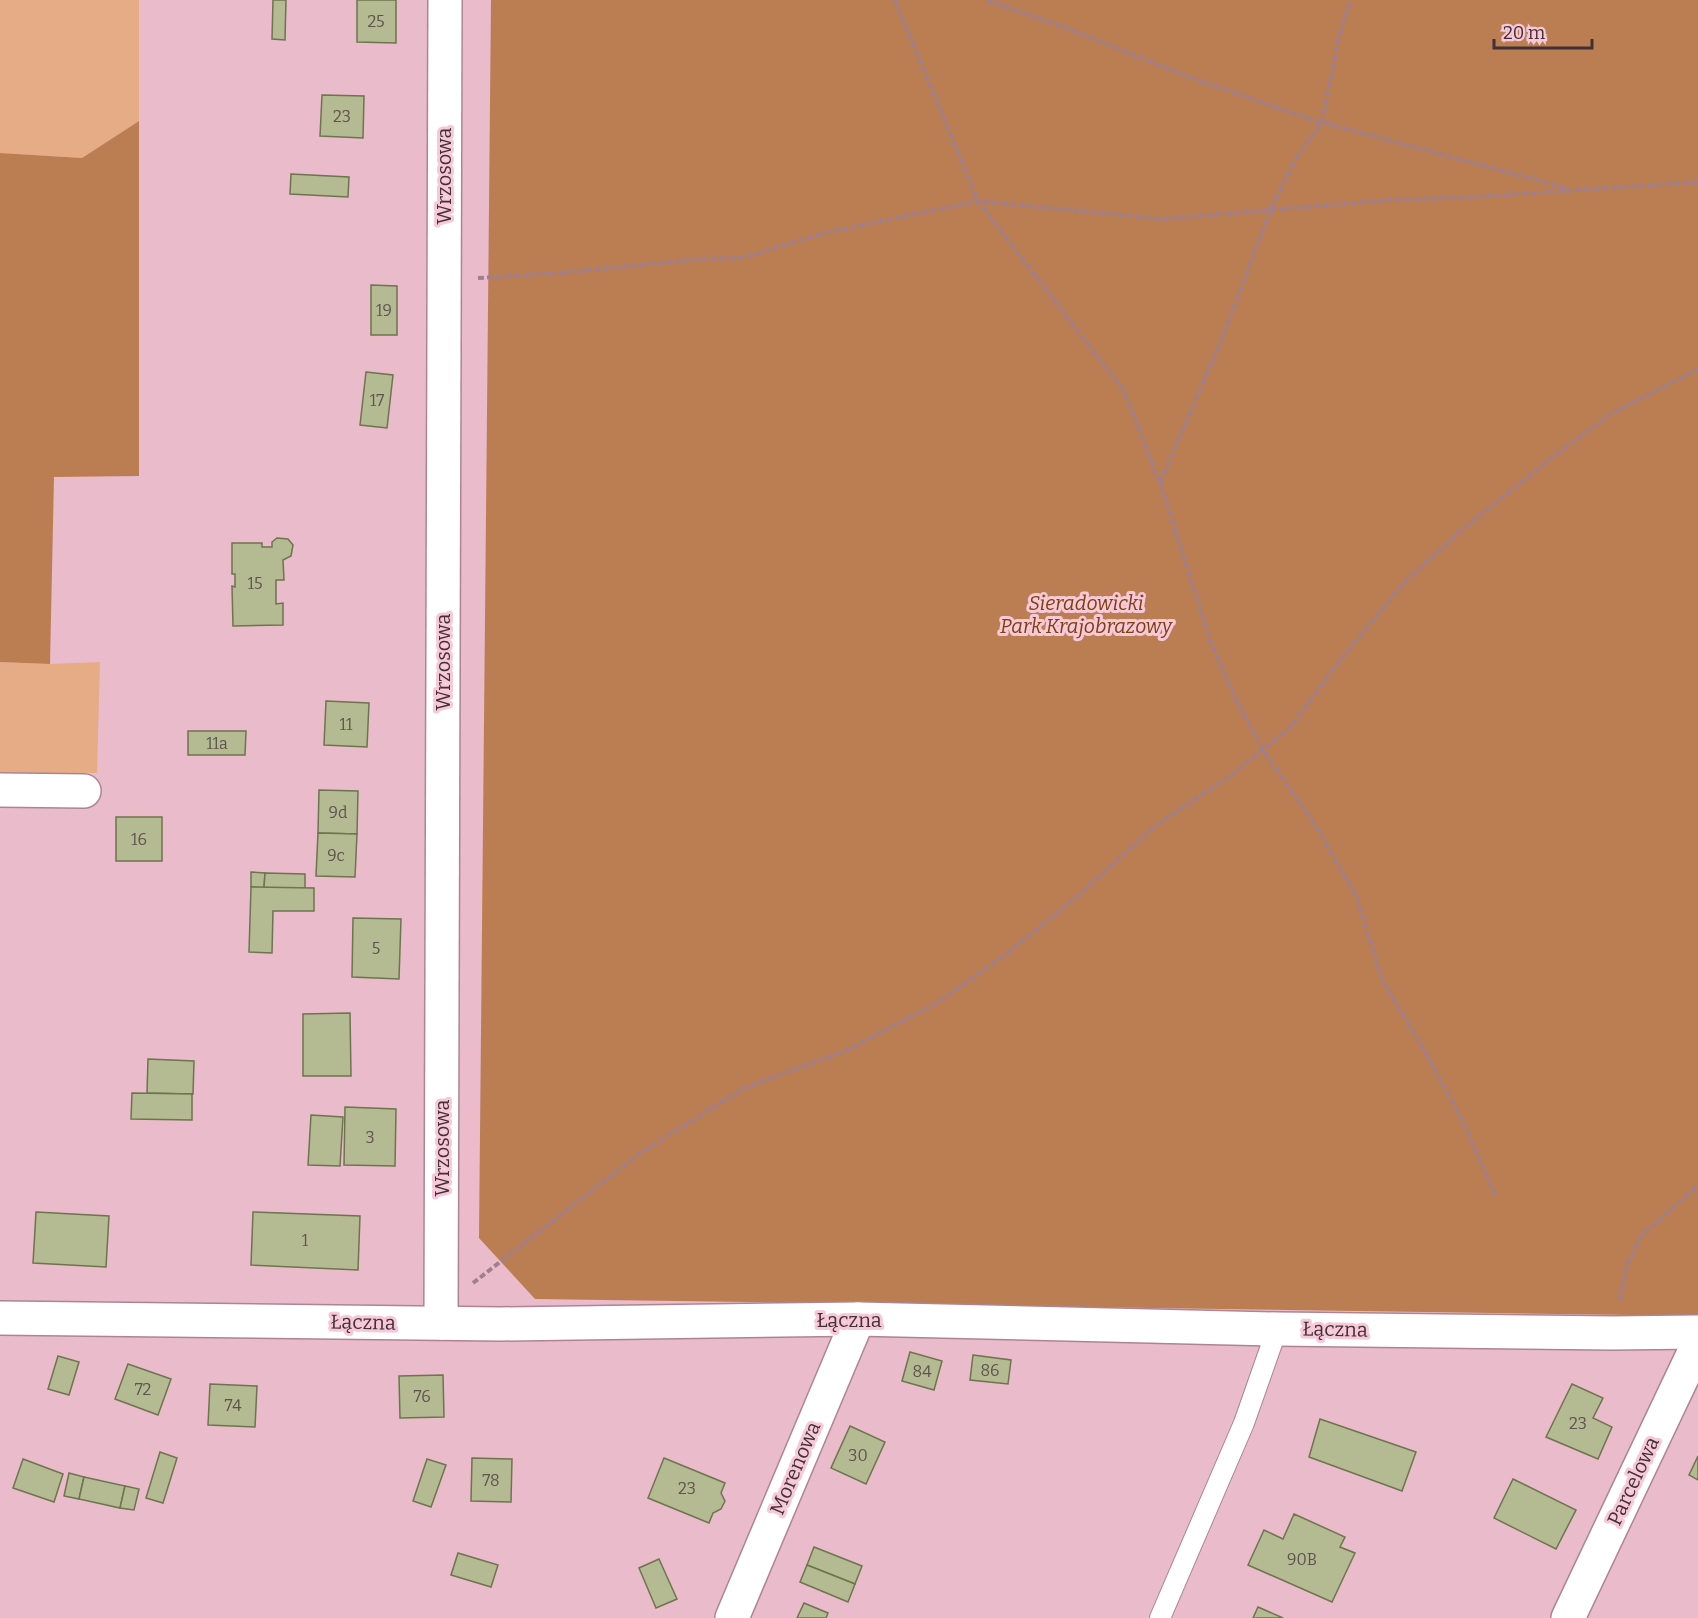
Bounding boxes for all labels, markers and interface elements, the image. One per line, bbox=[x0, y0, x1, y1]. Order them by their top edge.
house number: 25 bbox=[367, 12, 385, 31]
scale bar bbox=[1494, 12, 1592, 50]
text: 20 m bbox=[1503, 22, 1545, 44]
house number: 23 bbox=[333, 107, 351, 126]
street label: Wrzosowa bbox=[432, 128, 456, 224]
house number: 19 bbox=[376, 301, 392, 320]
house number: 17 bbox=[370, 391, 384, 410]
house number: 15 bbox=[247, 574, 263, 593]
park label: Sieradowicki Park Krajobrazowy bbox=[1000, 591, 1174, 639]
street label: Wrzosowa bbox=[431, 614, 455, 710]
house number: 11 bbox=[340, 715, 353, 734]
house number: 11a bbox=[206, 734, 228, 753]
house number: 9d bbox=[329, 803, 348, 822]
house number: 16 bbox=[131, 830, 147, 849]
house number: 9c bbox=[327, 846, 345, 865]
house number: 5 bbox=[372, 939, 380, 958]
street label: Wrzosowa bbox=[430, 1100, 454, 1196]
house number: 3 bbox=[365, 1128, 375, 1147]
house number: 1 bbox=[302, 1231, 309, 1250]
street label: Łączna bbox=[816, 1308, 882, 1332]
street label: Łączna bbox=[330, 1309, 396, 1335]
street label: Łączna bbox=[1302, 1316, 1368, 1342]
house number: 86 bbox=[980, 1361, 1000, 1380]
house number: 84 bbox=[913, 1362, 932, 1381]
house number: 72 bbox=[135, 1380, 151, 1399]
house number: 76 bbox=[413, 1387, 431, 1406]
house number: 74 bbox=[224, 1396, 242, 1415]
house number: 23 bbox=[1569, 1414, 1587, 1433]
street label: Morenowa bbox=[765, 1418, 825, 1518]
street label: Parcelowa bbox=[1602, 1433, 1664, 1529]
house number: 30 bbox=[848, 1446, 868, 1465]
house number: 78 bbox=[482, 1471, 500, 1490]
house number: 23 bbox=[678, 1479, 696, 1498]
house number: 90B bbox=[1287, 1550, 1317, 1569]

